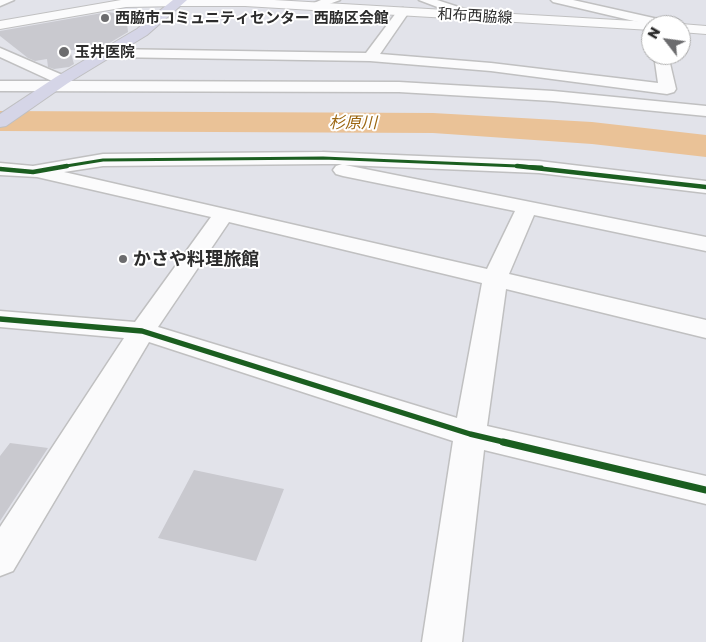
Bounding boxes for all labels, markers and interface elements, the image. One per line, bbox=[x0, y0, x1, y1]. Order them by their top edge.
street label: 和布西脇線 bbox=[437, 5, 513, 27]
place label: 西脇市コミュニティセンター 西脇区会館 bbox=[115, 9, 389, 27]
marker: 西脇市コミュニティセンター 西脇区会館 bbox=[99, 12, 111, 24]
north arrow bbox=[641, 15, 691, 65]
text: N bbox=[643, 24, 663, 42]
place label: 玉井医院 bbox=[75, 43, 135, 61]
marker: 玉井医院 bbox=[57, 45, 71, 59]
water label: 杉原川 bbox=[329, 113, 377, 133]
place label: かさや料理旅館 bbox=[133, 248, 259, 270]
marker: かさや料理旅館 bbox=[117, 253, 129, 265]

